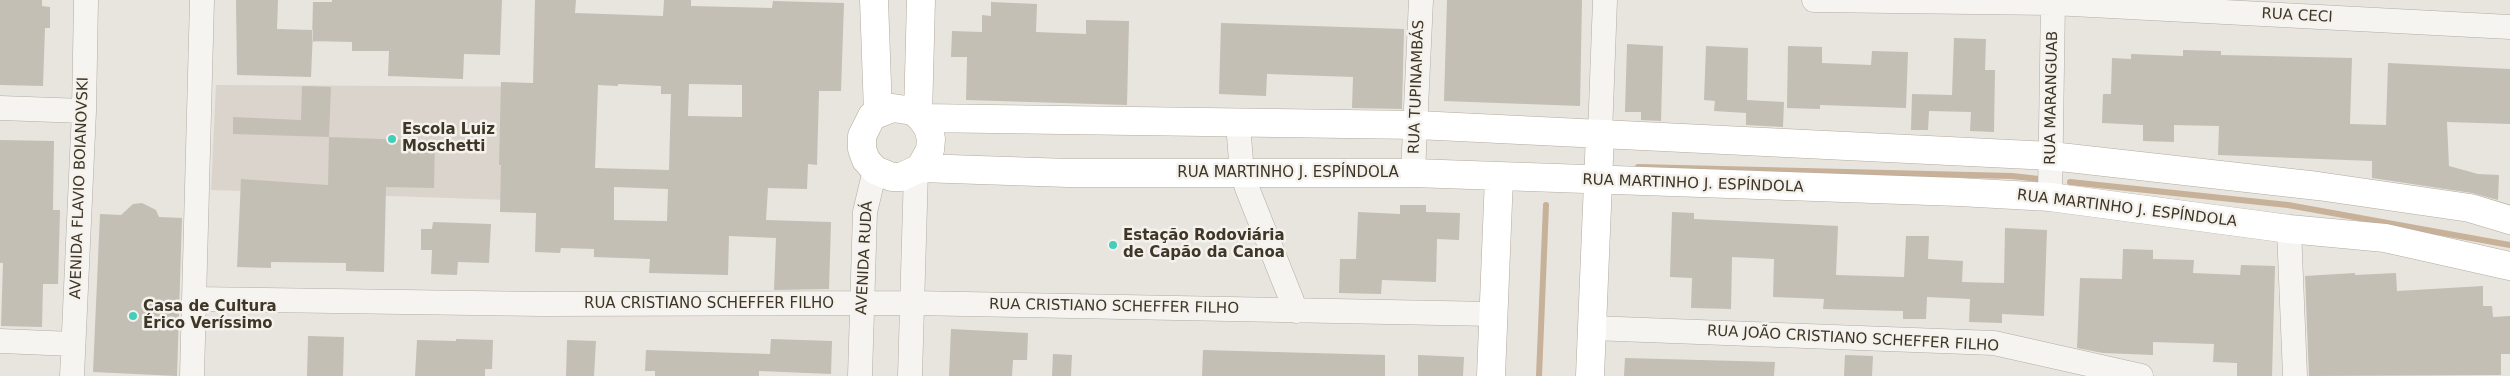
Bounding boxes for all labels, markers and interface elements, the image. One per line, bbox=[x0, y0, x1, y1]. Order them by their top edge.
street label: RUA CECI bbox=[2261, 5, 2333, 27]
street label: RUA TUPINAMBÁS bbox=[1406, 19, 1428, 155]
street label: RUA MARANGUAB bbox=[2042, 31, 2062, 165]
street label: AVENIDA FLAVIO BOIANOVSKI bbox=[67, 77, 93, 299]
place label: Escola Luiz Moschetti bbox=[402, 121, 495, 156]
marker: Escola Luiz Moschetti bbox=[386, 133, 398, 145]
street label: RUA MARTINHO J. ESPÍNDOLA bbox=[1177, 164, 1399, 182]
street label: RUA MARTINHO J. ESPÍNDOLA bbox=[1582, 171, 1804, 197]
street label: RUA MARTINHO J. ESPÍNDOLA bbox=[2016, 187, 2238, 231]
street label: AVENIDA RUDÁ bbox=[853, 201, 877, 315]
place label: Estação Rodoviária de Capão da Canoa bbox=[1123, 227, 1285, 262]
marker: Estação Rodoviária de Capão da Canoa bbox=[1107, 239, 1119, 251]
street label: RUA CRISTIANO SCHEFFER FILHO bbox=[584, 295, 834, 313]
street label: RUA CRISTIANO SCHEFFER FILHO bbox=[989, 296, 1239, 318]
place label: Casa de Cultura Érico Veríssimo bbox=[143, 298, 277, 333]
marker: Casa de Cultura Érico Veríssimo bbox=[127, 310, 139, 322]
street label: RUA JOÃO CRISTIANO SCHEFFER FILHO bbox=[1706, 322, 2000, 356]

